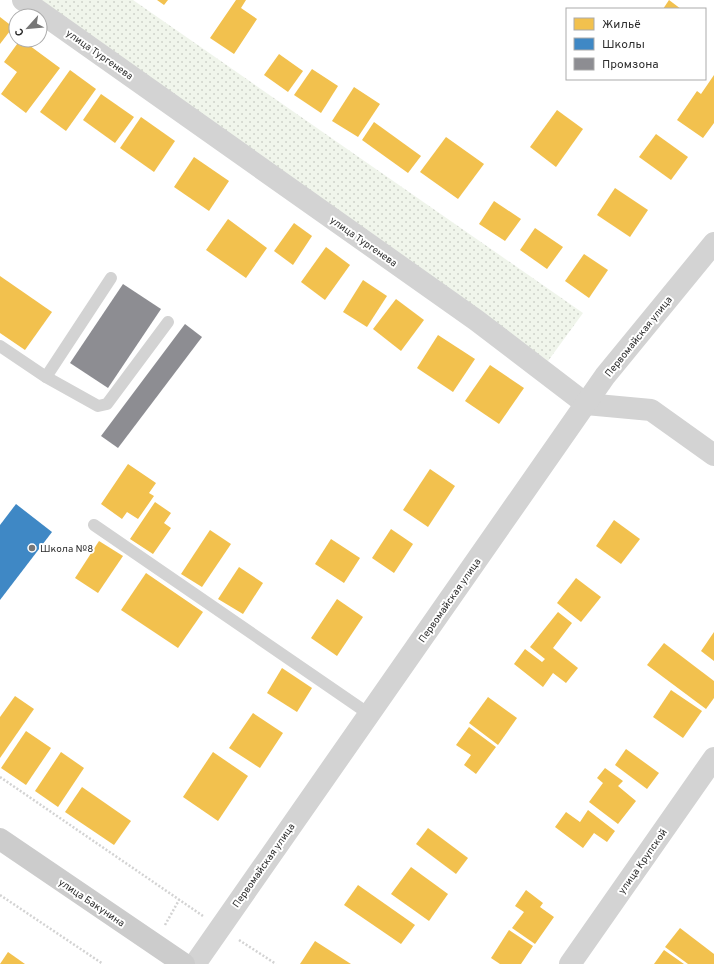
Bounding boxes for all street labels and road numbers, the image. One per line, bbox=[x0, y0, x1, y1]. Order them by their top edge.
street label: улица Тургенева bbox=[63, 27, 135, 83]
street label: улица Тургенева bbox=[327, 214, 399, 270]
street label: Первомайская улица bbox=[603, 294, 676, 380]
street label: Первомайская улица bbox=[416, 556, 484, 646]
street label: Первомайская улица bbox=[230, 821, 298, 911]
street label: улица Крупской bbox=[616, 827, 671, 897]
street label: улица Бакунина bbox=[55, 876, 127, 930]

